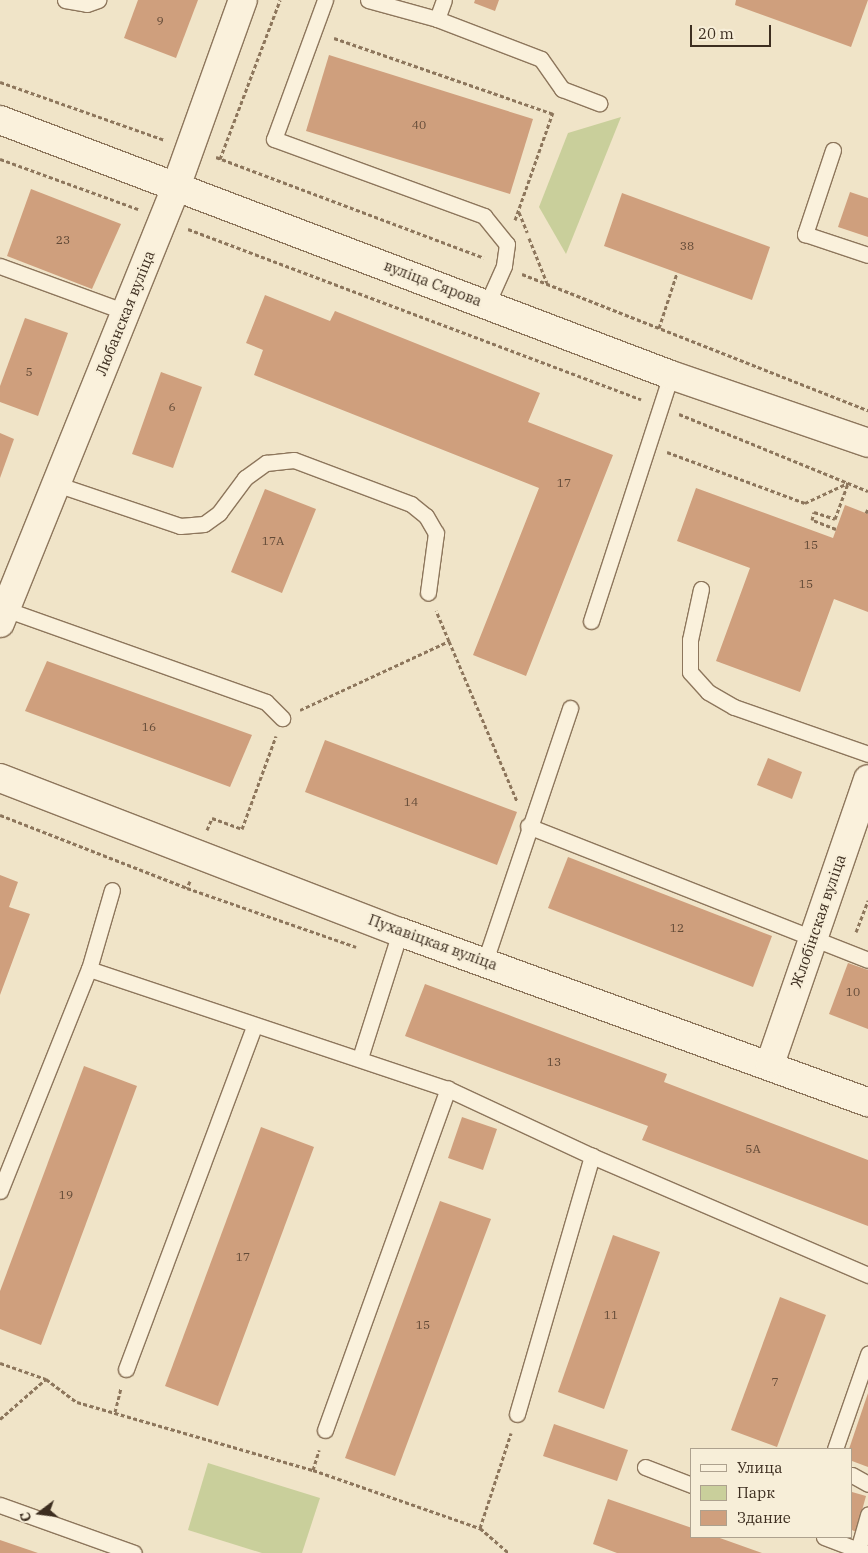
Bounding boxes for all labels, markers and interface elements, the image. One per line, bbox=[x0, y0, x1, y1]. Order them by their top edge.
house number: 9 bbox=[156, 14, 164, 28]
scale bar bbox=[693, 15, 774, 47]
text: 20 m bbox=[698, 24, 734, 43]
house number: 40 bbox=[412, 118, 426, 132]
house number: 23 bbox=[56, 233, 70, 247]
house number: 38 bbox=[680, 239, 694, 253]
street label: Любанская вуліца bbox=[92, 248, 158, 378]
street label: вуліца Сярова bbox=[381, 256, 485, 310]
house number: 5 bbox=[25, 365, 33, 379]
house number: 6 bbox=[168, 400, 176, 414]
house number: 17 bbox=[557, 476, 571, 490]
house number: 17А bbox=[262, 534, 284, 548]
house number: 15 bbox=[804, 538, 818, 552]
house number: 15 bbox=[799, 577, 813, 591]
house number: 16 bbox=[142, 720, 156, 734]
house number: 14 bbox=[404, 795, 418, 809]
street label: Жлобінская вуліца bbox=[787, 852, 849, 990]
street label: Пухавіцкая вуліца bbox=[366, 910, 500, 974]
house number: 12 bbox=[670, 921, 684, 935]
house number: 10 bbox=[846, 985, 860, 999]
house number: 13 bbox=[547, 1055, 561, 1069]
house number: 5А bbox=[745, 1142, 761, 1156]
house number: 19 bbox=[59, 1188, 73, 1202]
house number: 17 bbox=[236, 1250, 250, 1264]
house number: 11 bbox=[604, 1308, 618, 1322]
house number: 15 bbox=[416, 1318, 430, 1332]
house number: 7 bbox=[771, 1375, 779, 1389]
legend bbox=[690, 1448, 853, 1538]
text: Улица bbox=[737, 1458, 782, 1477]
text: Парк bbox=[737, 1483, 775, 1502]
north arrow bbox=[15, 1488, 65, 1538]
text: Здание bbox=[737, 1508, 791, 1527]
text: С bbox=[16, 1510, 35, 1524]

